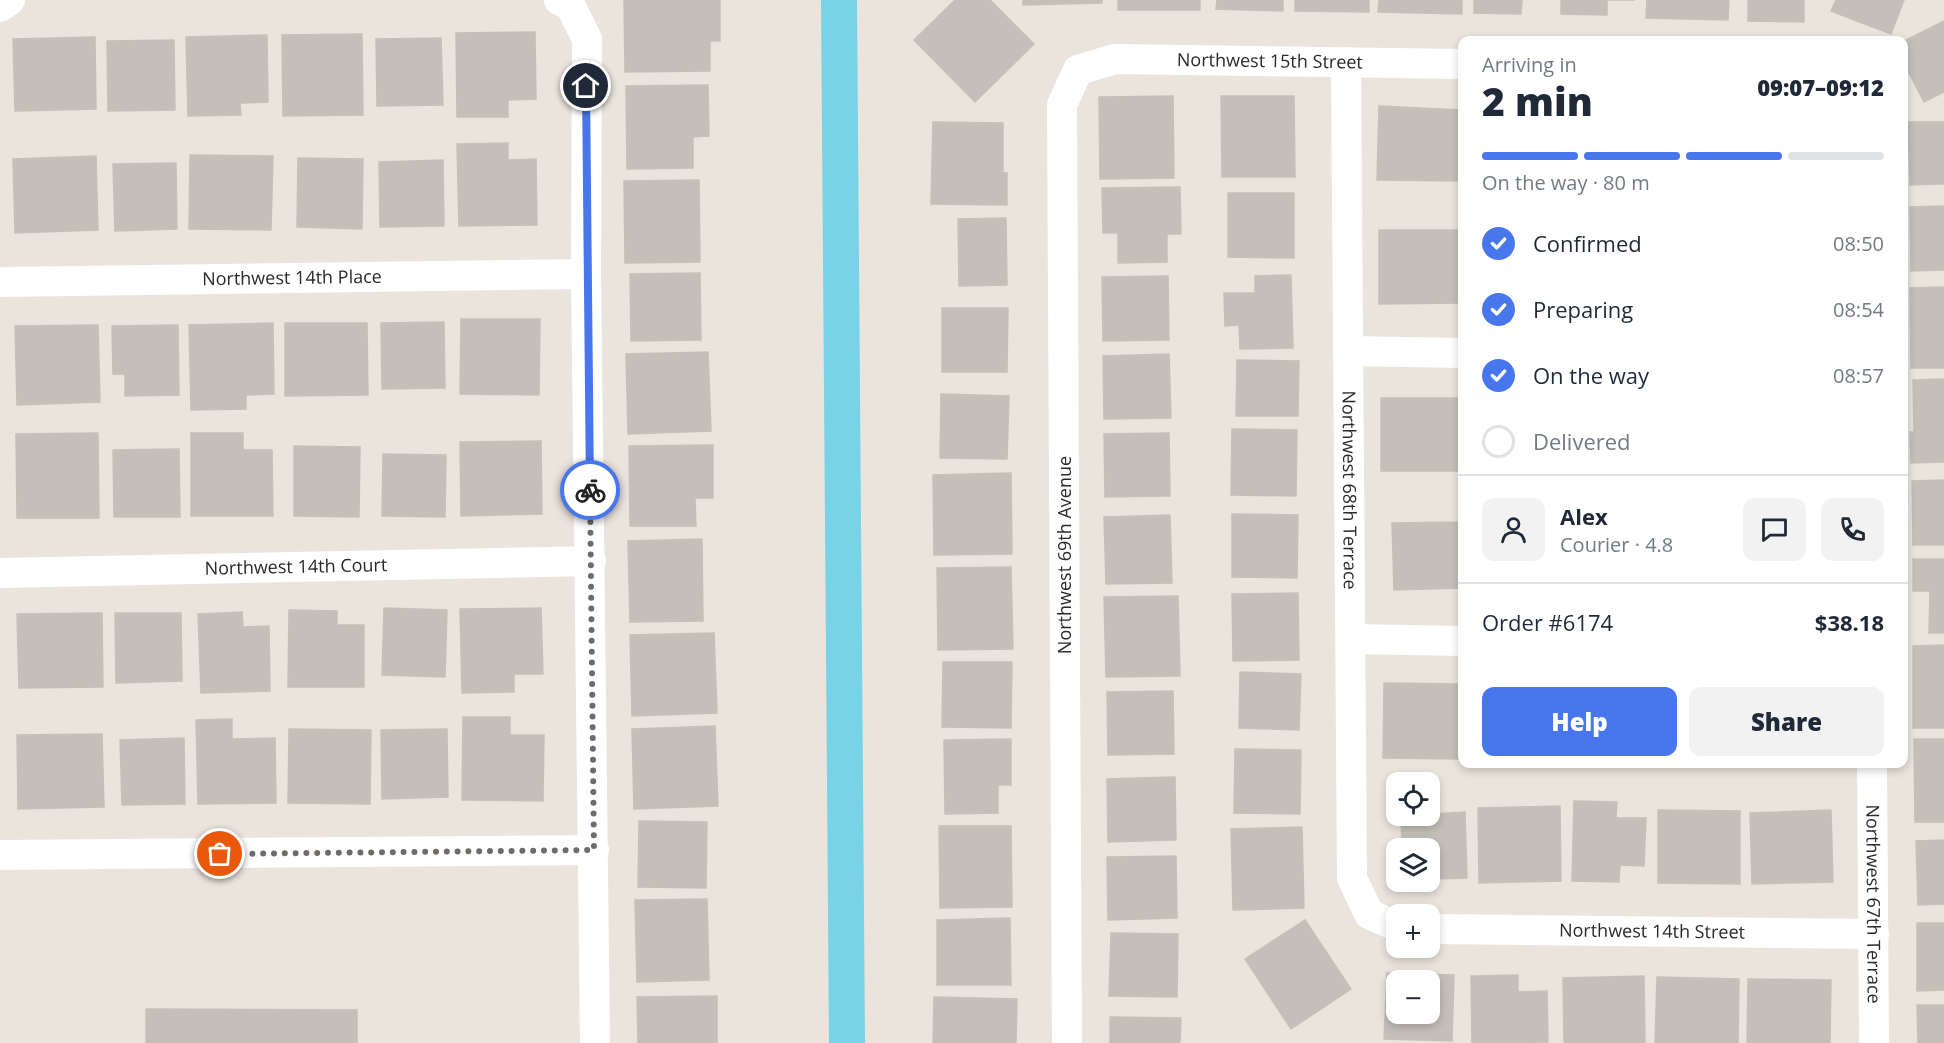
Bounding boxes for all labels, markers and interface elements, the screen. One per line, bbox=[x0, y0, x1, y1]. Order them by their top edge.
street label: Northwest 15th Street bbox=[1177, 47, 1363, 74]
text: Arriving in bbox=[1482, 51, 1577, 78]
pin bbox=[560, 60, 611, 111]
icon: home bbox=[569, 69, 602, 102]
text: 09:07–09:12 bbox=[1757, 72, 1884, 102]
text: 2 min bbox=[1482, 74, 1593, 127]
text: On the way · 80 m bbox=[1482, 169, 1650, 196]
icon: check bbox=[1482, 227, 1515, 260]
text: Confirmed bbox=[1533, 228, 1642, 258]
text: 08:50 bbox=[1833, 230, 1884, 257]
street label: Northwest 14th Place bbox=[202, 264, 382, 290]
icon: check bbox=[1482, 293, 1515, 326]
text: Preparing bbox=[1533, 294, 1633, 324]
text: 08:54 bbox=[1833, 296, 1884, 323]
icon: check bbox=[1482, 359, 1515, 392]
text: On the way bbox=[1533, 360, 1649, 390]
text: 08:57 bbox=[1833, 362, 1884, 389]
street label: Northwest 68th Terrace bbox=[1337, 390, 1363, 590]
text: Delivered bbox=[1533, 426, 1631, 456]
street label: Northwest 69th Avenue bbox=[1052, 456, 1076, 654]
courier bbox=[560, 460, 620, 520]
icon: bike bbox=[574, 474, 607, 507]
button: person bbox=[1482, 498, 1545, 561]
button: chat bbox=[1743, 498, 1806, 561]
button: phone bbox=[1821, 498, 1884, 561]
text: Alex bbox=[1560, 501, 1608, 531]
text: Courier · 4.8 bbox=[1560, 531, 1673, 558]
street label: Northwest 14th Court bbox=[204, 552, 388, 580]
text: Order #6174 bbox=[1482, 607, 1613, 637]
text: $38.18 bbox=[1815, 607, 1884, 637]
button: Help bbox=[1482, 687, 1677, 756]
button: Share bbox=[1689, 687, 1884, 756]
map controls bbox=[1386, 772, 1440, 1024]
button: locate bbox=[1386, 772, 1440, 826]
street label: Northwest 67th Terrace bbox=[1861, 804, 1887, 1004]
pin bbox=[194, 828, 245, 879]
icon: bag bbox=[203, 837, 236, 870]
button: layers bbox=[1386, 838, 1440, 892]
button: + bbox=[1386, 904, 1440, 958]
street label: Northwest 14th Street bbox=[1559, 917, 1745, 944]
button: − bbox=[1386, 970, 1440, 1024]

